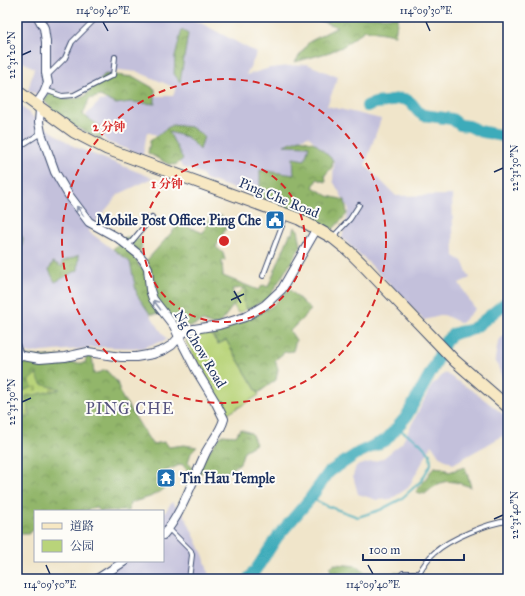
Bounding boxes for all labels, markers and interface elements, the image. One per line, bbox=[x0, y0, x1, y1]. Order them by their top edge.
text: 114°09'40"E bbox=[76, 5, 130, 17]
text: 114°09'30"E bbox=[400, 5, 452, 17]
text: 22°31'20"N bbox=[6, 31, 18, 79]
text: 2 分钟 bbox=[93, 120, 125, 134]
text: 22°31'30"N bbox=[509, 144, 521, 191]
street label: Ping Che Road bbox=[236, 174, 322, 222]
text: 1 分钟 bbox=[151, 177, 183, 191]
one-way arrow bbox=[76, 205, 84, 216]
public building icon: Mobile Post Office: Ping Che bbox=[264, 209, 286, 231]
place label: Mobile Post Office: Ping Che bbox=[96, 212, 261, 230]
centre of rings bbox=[217, 234, 231, 248]
one-way arrow bbox=[153, 300, 162, 311]
street label: Ng Chow Road bbox=[170, 307, 230, 391]
text: 22°31'30"N bbox=[6, 378, 18, 425]
district label: PING CHE bbox=[86, 399, 174, 418]
temple icon: Tin Hau Temple bbox=[155, 467, 177, 489]
place label: Tin Hau Temple bbox=[179, 470, 275, 488]
text: 22°31'40"N bbox=[509, 490, 521, 539]
legend bbox=[34, 510, 164, 562]
text: 道路 bbox=[70, 519, 94, 533]
scale bar bbox=[363, 536, 464, 562]
text: 公园 bbox=[70, 539, 94, 553]
text: 100 m bbox=[369, 543, 400, 557]
text: 114°09'50"E bbox=[23, 579, 77, 591]
text: 114°09'40"E bbox=[346, 579, 400, 591]

